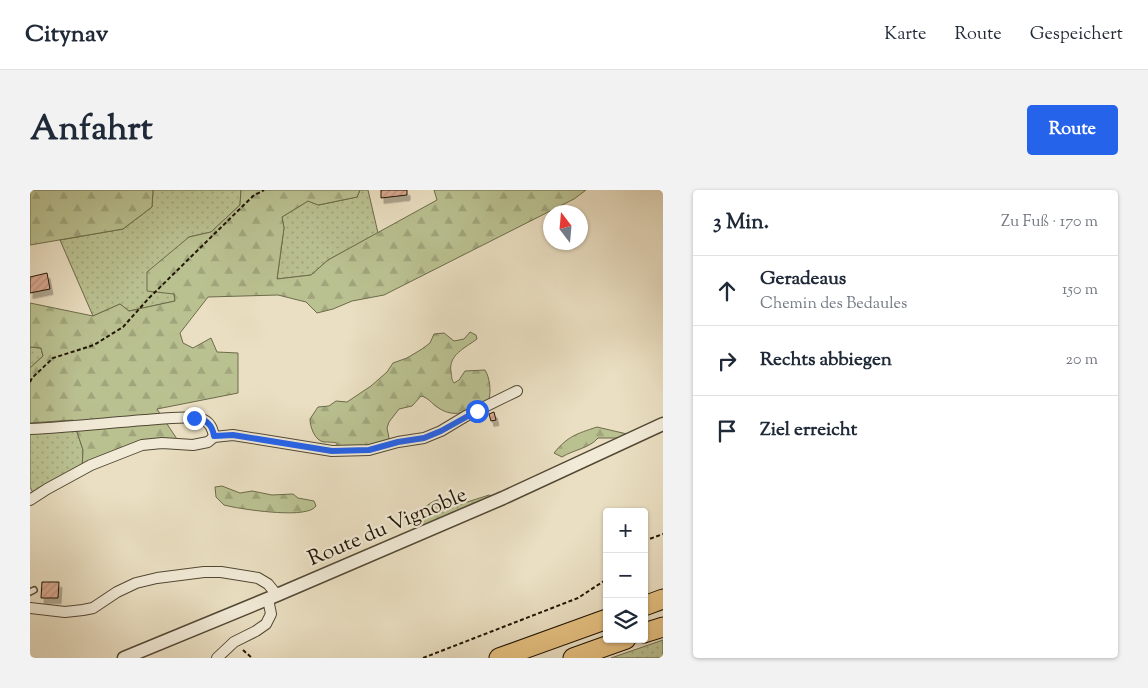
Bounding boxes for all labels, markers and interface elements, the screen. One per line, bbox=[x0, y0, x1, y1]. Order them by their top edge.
text: Citynav bbox=[25, 18, 108, 52]
text: Karte bbox=[884, 22, 927, 48]
text: Route bbox=[955, 22, 1002, 48]
text: Gespeichert bbox=[1030, 22, 1123, 48]
text: Anfahrt bbox=[30, 105, 153, 156]
button: Route bbox=[1027, 105, 1118, 155]
north arrow bbox=[543, 205, 588, 250]
text: 3 Min. bbox=[713, 208, 769, 238]
text: Zu Fuß · 170 m bbox=[1001, 211, 1098, 234]
text: Geradeaus bbox=[760, 266, 846, 293]
icon: ahead bbox=[713, 277, 741, 305]
text: 150 m bbox=[1062, 279, 1098, 302]
text: Chemin des Bedaules bbox=[760, 293, 907, 316]
icon: right bbox=[713, 347, 741, 375]
text: Rechts abbiegen bbox=[760, 347, 892, 374]
text: 20 m bbox=[1065, 349, 1098, 372]
route start bbox=[466, 400, 489, 423]
route end bbox=[183, 407, 206, 430]
icon: arrive bbox=[713, 417, 741, 445]
text: Ziel erreicht bbox=[760, 417, 857, 444]
street label: Route du Vignoble bbox=[304, 481, 472, 575]
map controls bbox=[603, 508, 648, 643]
button: + bbox=[603, 508, 648, 553]
button: − bbox=[603, 553, 648, 598]
button: layers bbox=[603, 598, 648, 643]

